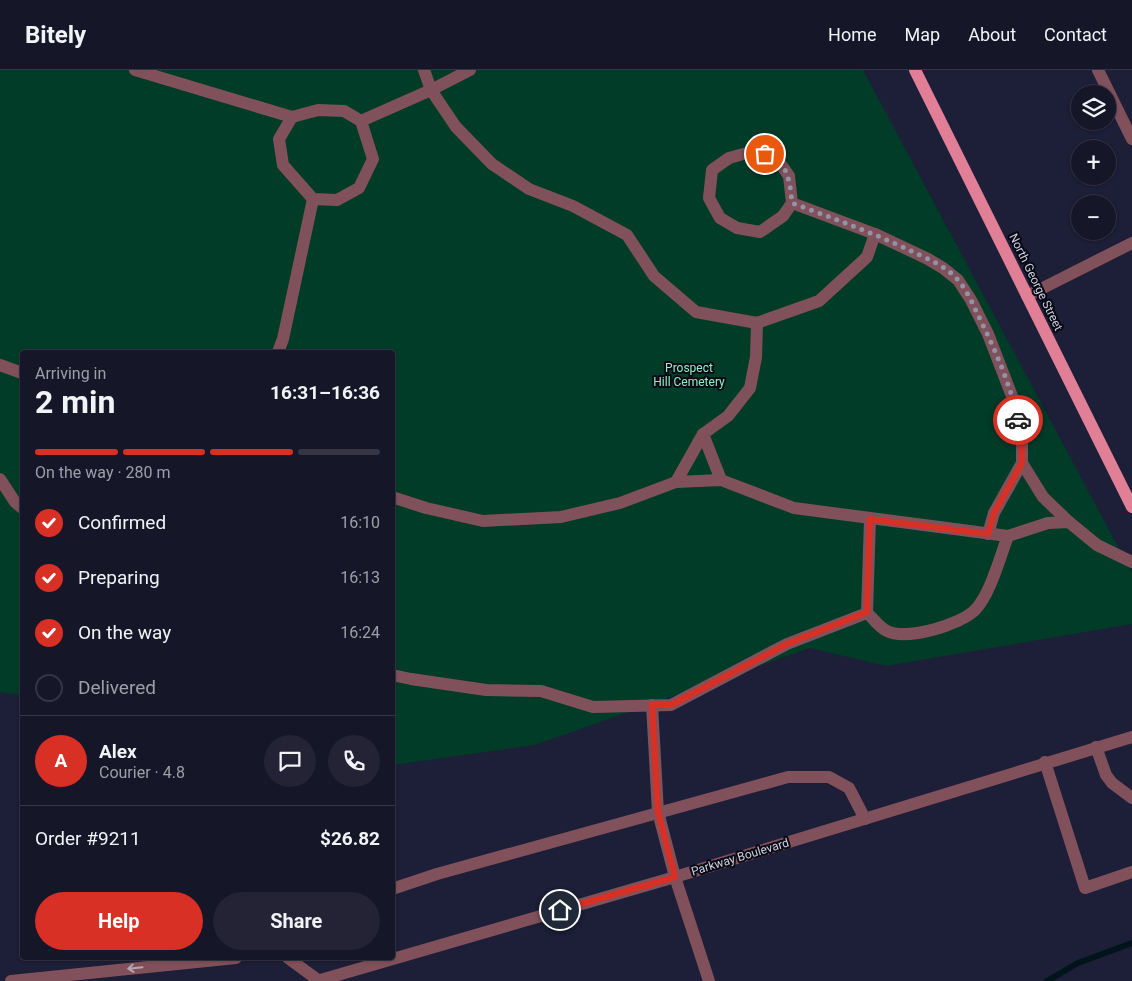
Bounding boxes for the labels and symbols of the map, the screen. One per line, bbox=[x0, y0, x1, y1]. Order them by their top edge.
pin bbox=[744, 133, 786, 175]
street label: North George Street bbox=[1006, 231, 1066, 333]
park label: Prospect Hill Cemetery bbox=[653, 361, 725, 389]
courier bbox=[993, 395, 1043, 445]
street label: Parkway Boulevard bbox=[689, 835, 791, 879]
pin bbox=[539, 889, 581, 931]
one-way arrow bbox=[127, 963, 143, 973]

